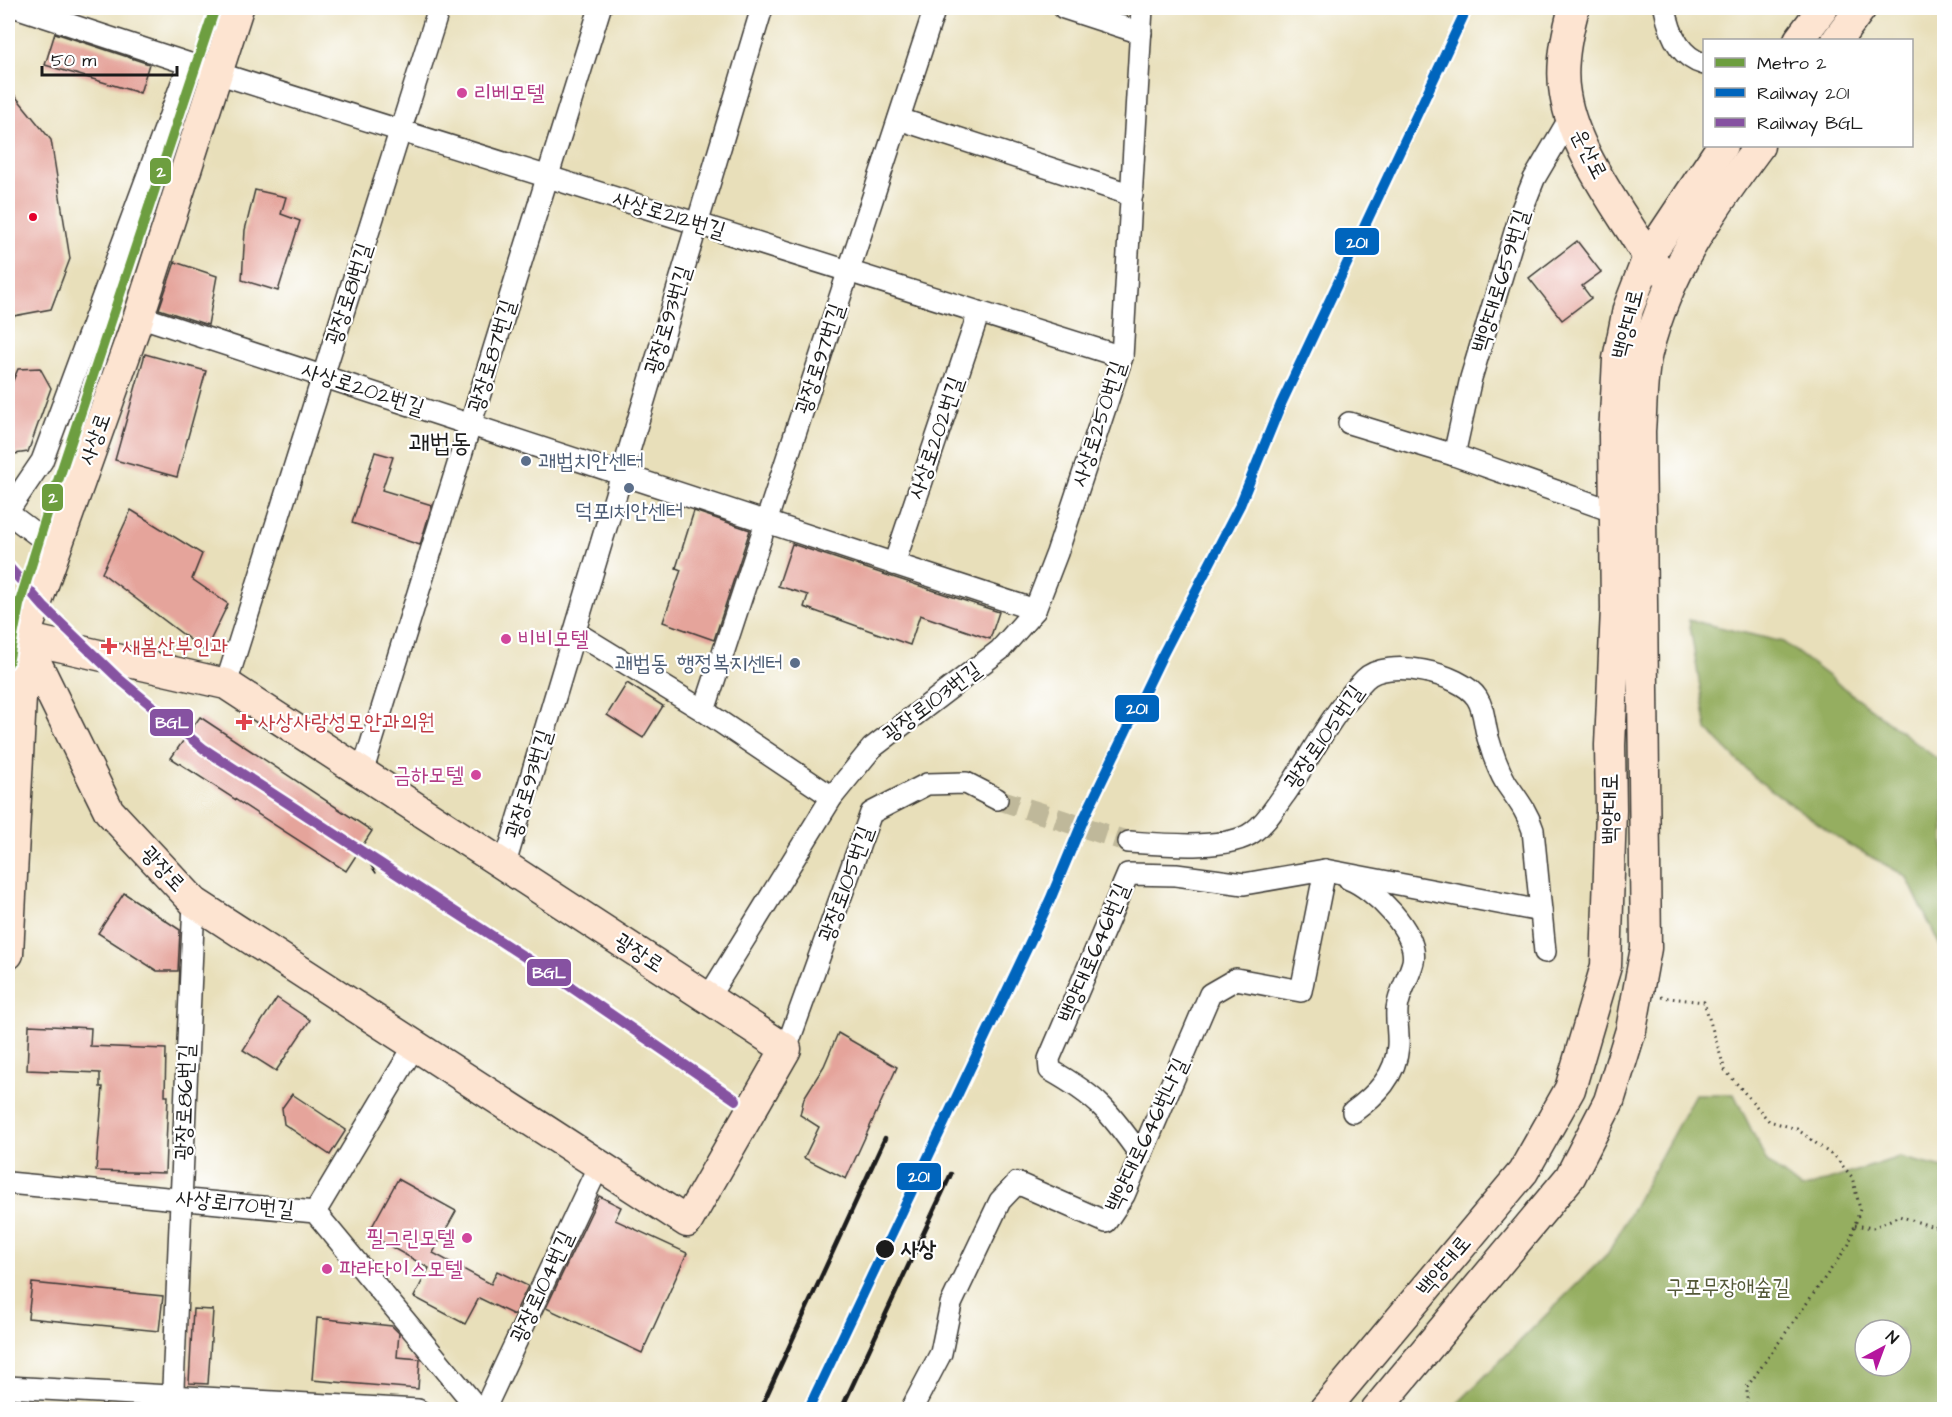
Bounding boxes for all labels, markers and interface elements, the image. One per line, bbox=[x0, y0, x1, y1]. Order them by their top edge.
scale bar bbox=[42, 39, 177, 77]
legend bbox=[1703, 39, 1913, 147]
text: 50 m bbox=[51, 48, 96, 73]
text: Metro 2 bbox=[1757, 51, 1827, 76]
place label: 리베모텔 bbox=[474, 78, 545, 109]
text: Railway 201 bbox=[1757, 81, 1849, 107]
marker: 리베모텔 bbox=[455, 86, 469, 100]
text: Railway BGL bbox=[1757, 111, 1864, 137]
street label: 운산로 bbox=[1563, 123, 1615, 185]
line badge: 2 bbox=[149, 157, 172, 185]
text: 2 bbox=[155, 161, 166, 183]
street label: 사상로212번길 bbox=[609, 183, 730, 247]
street label: 백양대로659번길 bbox=[1465, 205, 1538, 356]
unlabelled marker bbox=[27, 211, 39, 223]
line badge: 201 bbox=[1334, 227, 1380, 256]
text: 201 bbox=[1345, 232, 1369, 254]
street label: 광장로81번길 bbox=[318, 239, 380, 349]
street label: 광장로93번길 bbox=[637, 262, 699, 378]
street label: 백양대로 bbox=[1604, 286, 1652, 362]
street label: 광장로87번길 bbox=[460, 296, 524, 416]
street label: 광장로97번길 bbox=[788, 299, 853, 418]
street label: 사상로202번길 bbox=[298, 355, 429, 424]
street label: 사상로250번길 bbox=[1064, 357, 1134, 491]
street label: 사상로202번길 bbox=[901, 372, 972, 503]
street label: 사상로 bbox=[71, 409, 119, 469]
district label: 괘법동 bbox=[409, 425, 471, 461]
place label: 괘법치안센터 bbox=[538, 446, 644, 477]
marker: 괘법치안센터 bbox=[519, 454, 533, 468]
marker: 덕포1치안센터 bbox=[622, 481, 636, 495]
line badge: 2 bbox=[41, 483, 64, 512]
text: 2 bbox=[47, 487, 58, 509]
place label: 덕포1치안센터 bbox=[574, 496, 684, 527]
place label: 비비모텔 bbox=[518, 624, 589, 655]
place label: 새봄산부인과 bbox=[122, 631, 228, 662]
marker: 비비모텔 bbox=[499, 632, 513, 646]
marker: 새봄산부인과 bbox=[100, 637, 118, 655]
place label: 괘법동 행정복지센터 bbox=[615, 648, 783, 679]
street label: 광장로103번길 bbox=[876, 654, 988, 749]
marker: 괘법동 행정복지센터 bbox=[788, 656, 802, 670]
street label: 광장로105번길 bbox=[1277, 678, 1372, 795]
line badge: 201 bbox=[1114, 694, 1160, 723]
text: 201 bbox=[1125, 698, 1149, 720]
place label: 사상사랑성모안과의원 bbox=[258, 707, 435, 738]
line badge: BGL bbox=[149, 708, 194, 737]
text: BGL bbox=[155, 712, 190, 734]
marker: 사상사랑성모안과의원 bbox=[235, 713, 253, 731]
street label: 광장로93번길 bbox=[498, 726, 560, 842]
place label: 금하모텔 bbox=[393, 760, 464, 791]
marker: 금하모텔 bbox=[469, 768, 483, 782]
street label: 백양대로 bbox=[1595, 774, 1626, 844]
street label: 광장로105번길 bbox=[811, 822, 881, 946]
street label: 광장로 bbox=[134, 839, 192, 899]
street label: 백양대로646번길 bbox=[1051, 878, 1137, 1028]
street label: 광장로 bbox=[608, 926, 670, 980]
line badge: BGL bbox=[526, 958, 572, 987]
text: BGL bbox=[532, 962, 567, 984]
street label: 광장로86번길 bbox=[167, 1043, 203, 1161]
street label: 백양대로646번나길 bbox=[1098, 1053, 1196, 1217]
line badge: 201 bbox=[896, 1162, 942, 1191]
text: 201 bbox=[907, 1166, 931, 1188]
street label: 사상로170번길 bbox=[174, 1182, 296, 1226]
place label: 필그린모텔 bbox=[366, 1223, 455, 1254]
street label: 광장로104번길 bbox=[503, 1226, 582, 1348]
street label: 백양대로 bbox=[1409, 1229, 1479, 1303]
marker: 필그린모텔 bbox=[460, 1231, 474, 1245]
place label: 사상 bbox=[900, 1234, 937, 1265]
marker: 사상 bbox=[874, 1238, 896, 1260]
place label: 파라다이스모텔 bbox=[339, 1254, 463, 1285]
marker: 파라다이스모텔 bbox=[320, 1262, 334, 1276]
park label: 구포무장애숲길 bbox=[1666, 1272, 1790, 1303]
north arrow bbox=[1853, 1318, 1913, 1378]
text: N bbox=[1881, 1326, 1903, 1349]

